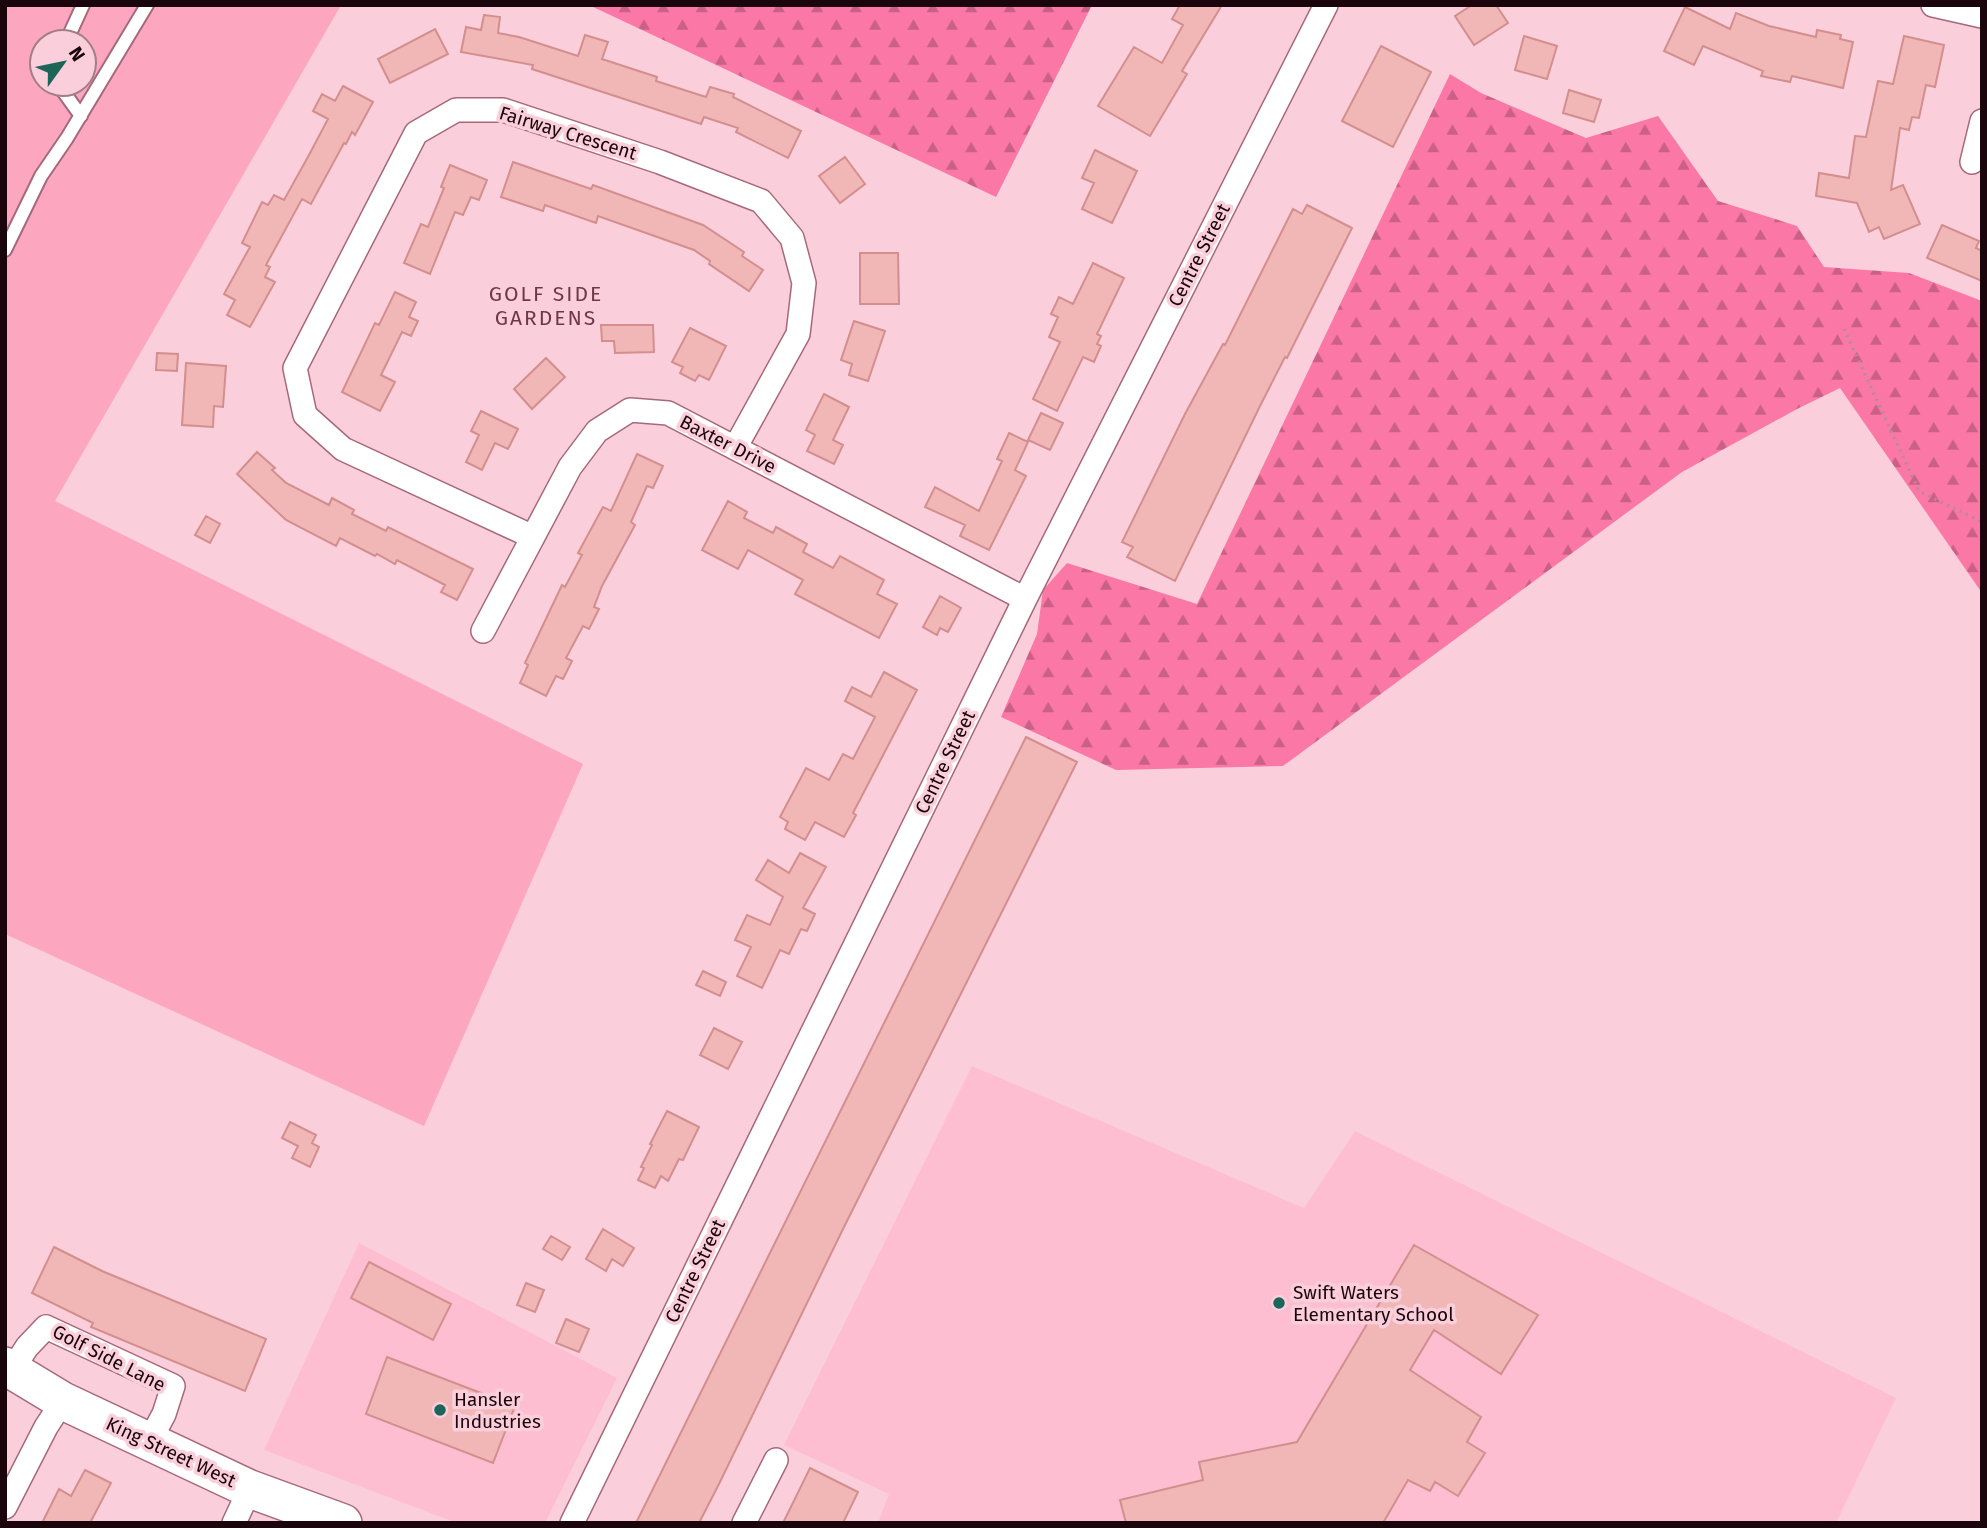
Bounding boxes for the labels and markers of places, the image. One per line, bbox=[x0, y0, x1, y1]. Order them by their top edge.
place label: Swift Waters Elementary School bbox=[1293, 1281, 1454, 1326]
marker: Swift Waters Elementary School bbox=[1271, 1295, 1287, 1311]
place label: Hansler Industries bbox=[454, 1388, 541, 1433]
marker: Hansler Industries bbox=[432, 1402, 448, 1418]

